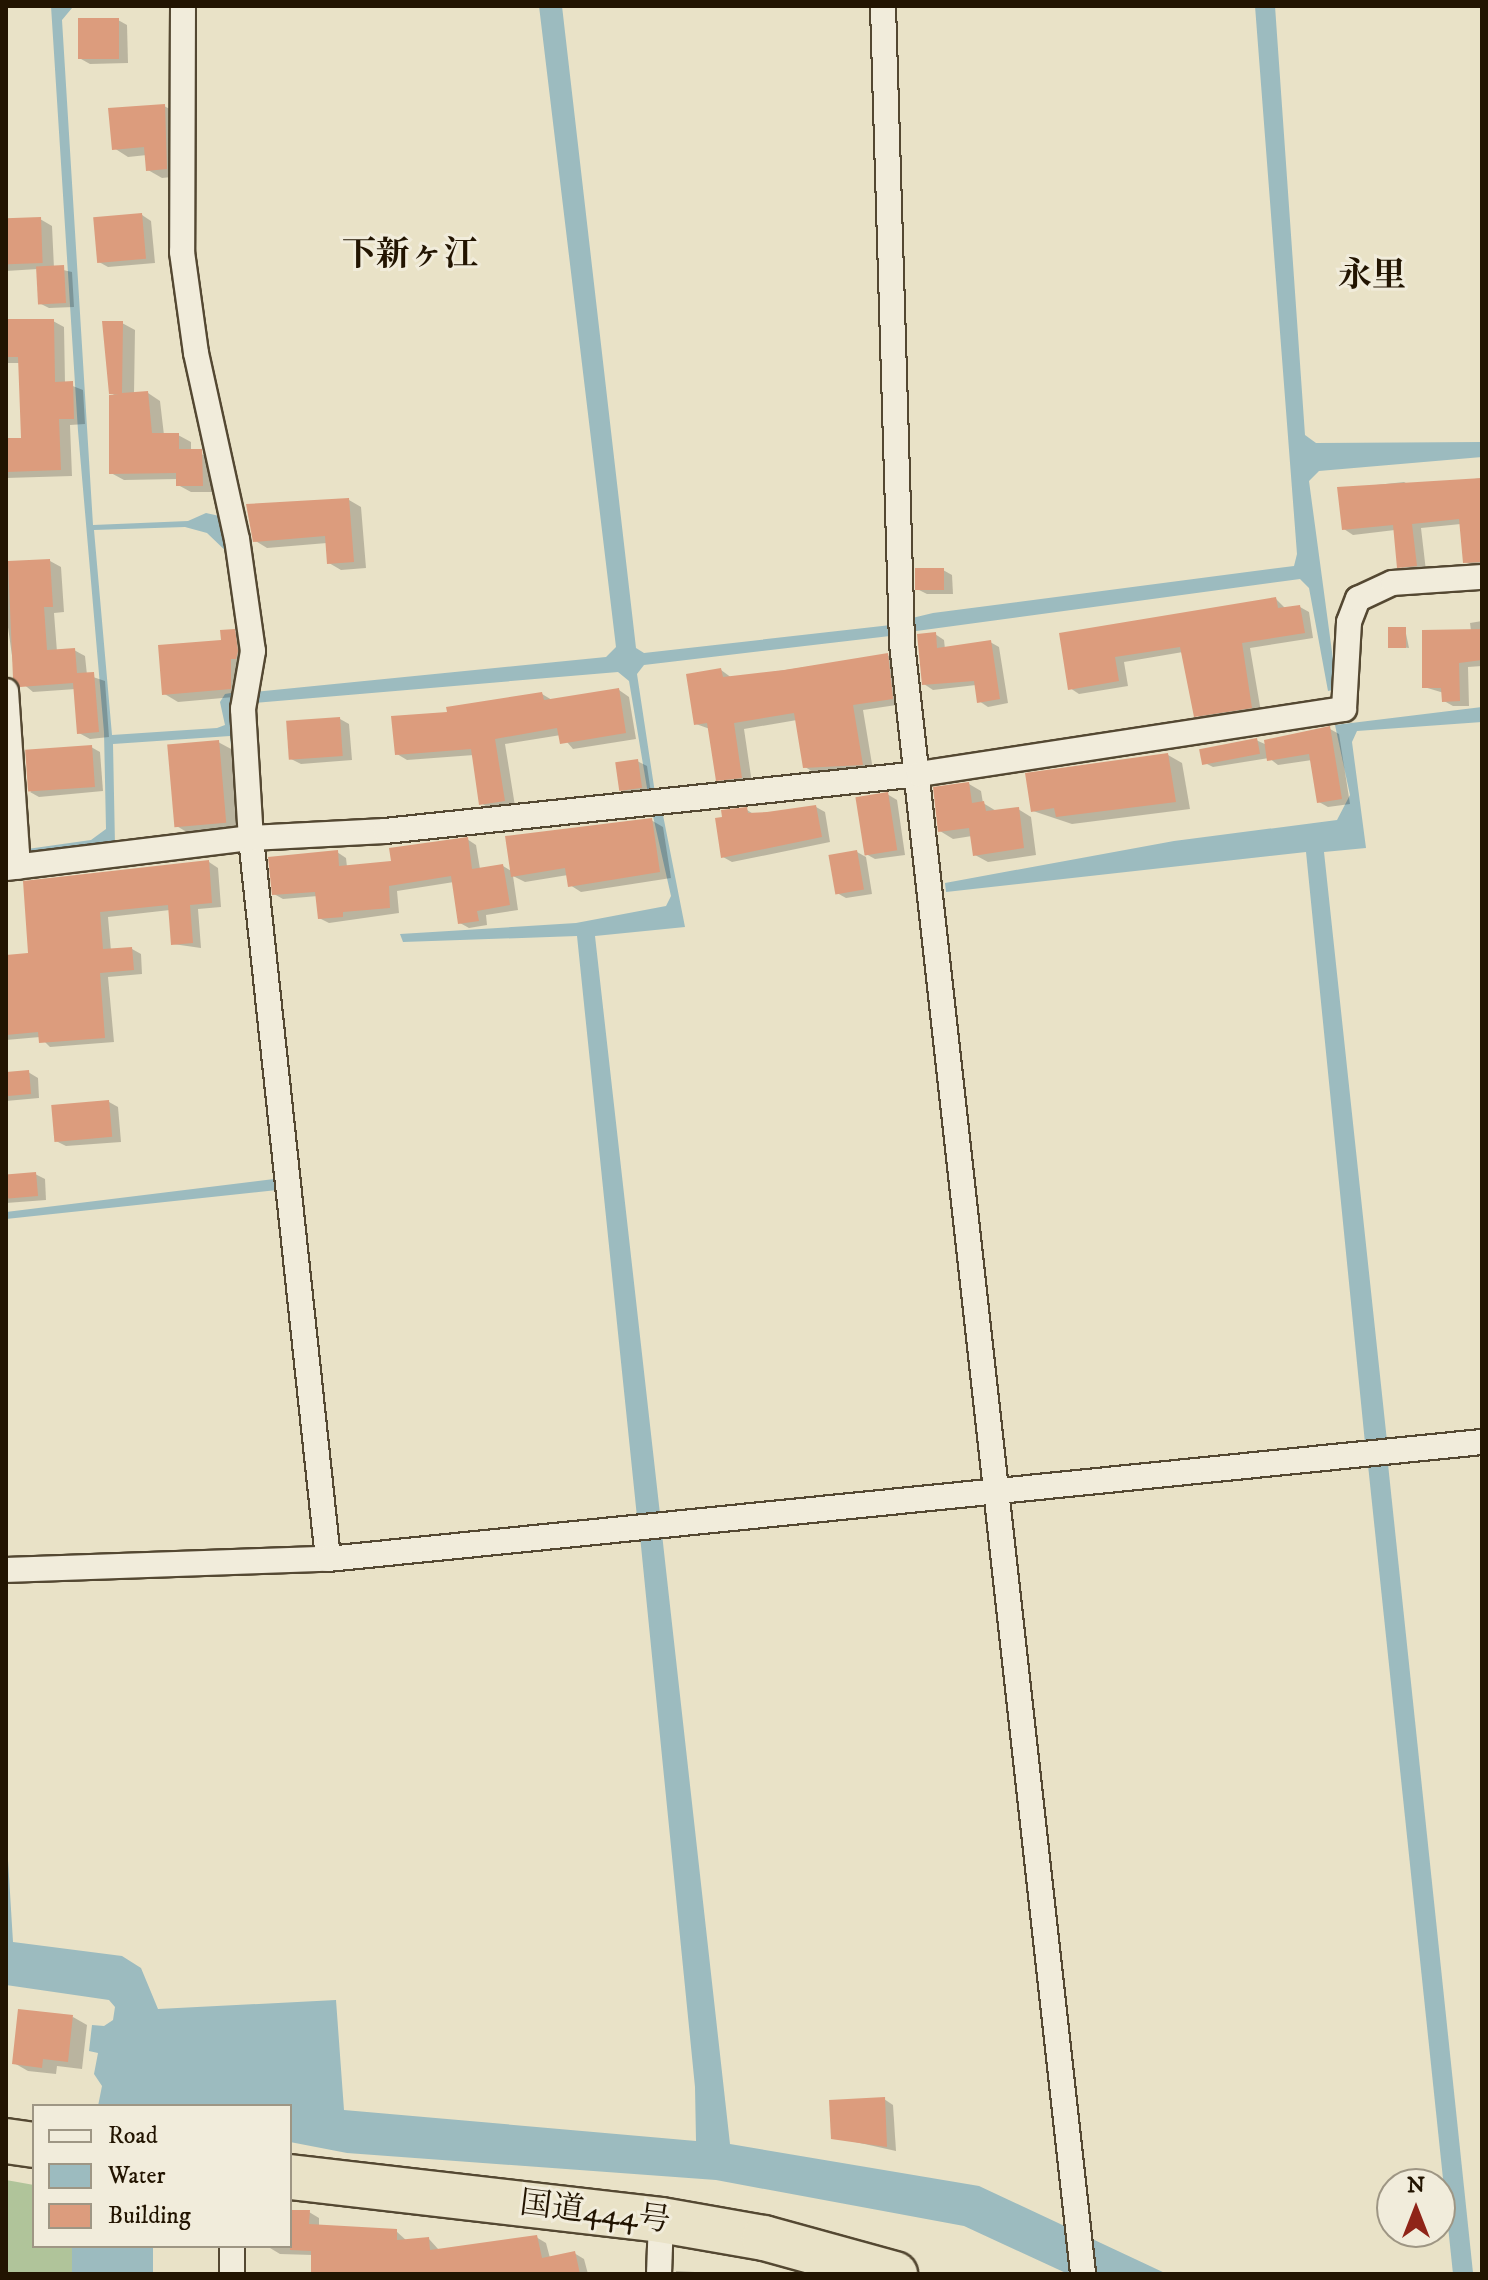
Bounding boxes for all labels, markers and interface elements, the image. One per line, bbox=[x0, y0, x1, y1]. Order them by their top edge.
district label: 下新ヶ江 bbox=[342, 236, 478, 276]
district label: 永里 bbox=[1338, 257, 1406, 297]
legend bbox=[32, 2104, 292, 2248]
text: Road bbox=[108, 2121, 158, 2151]
text: Water bbox=[108, 2161, 165, 2191]
north arrow bbox=[1376, 2168, 1456, 2248]
text: N bbox=[1407, 2172, 1425, 2199]
street label: 国道444号 bbox=[518, 2185, 672, 2241]
text: Building bbox=[108, 2201, 191, 2231]

